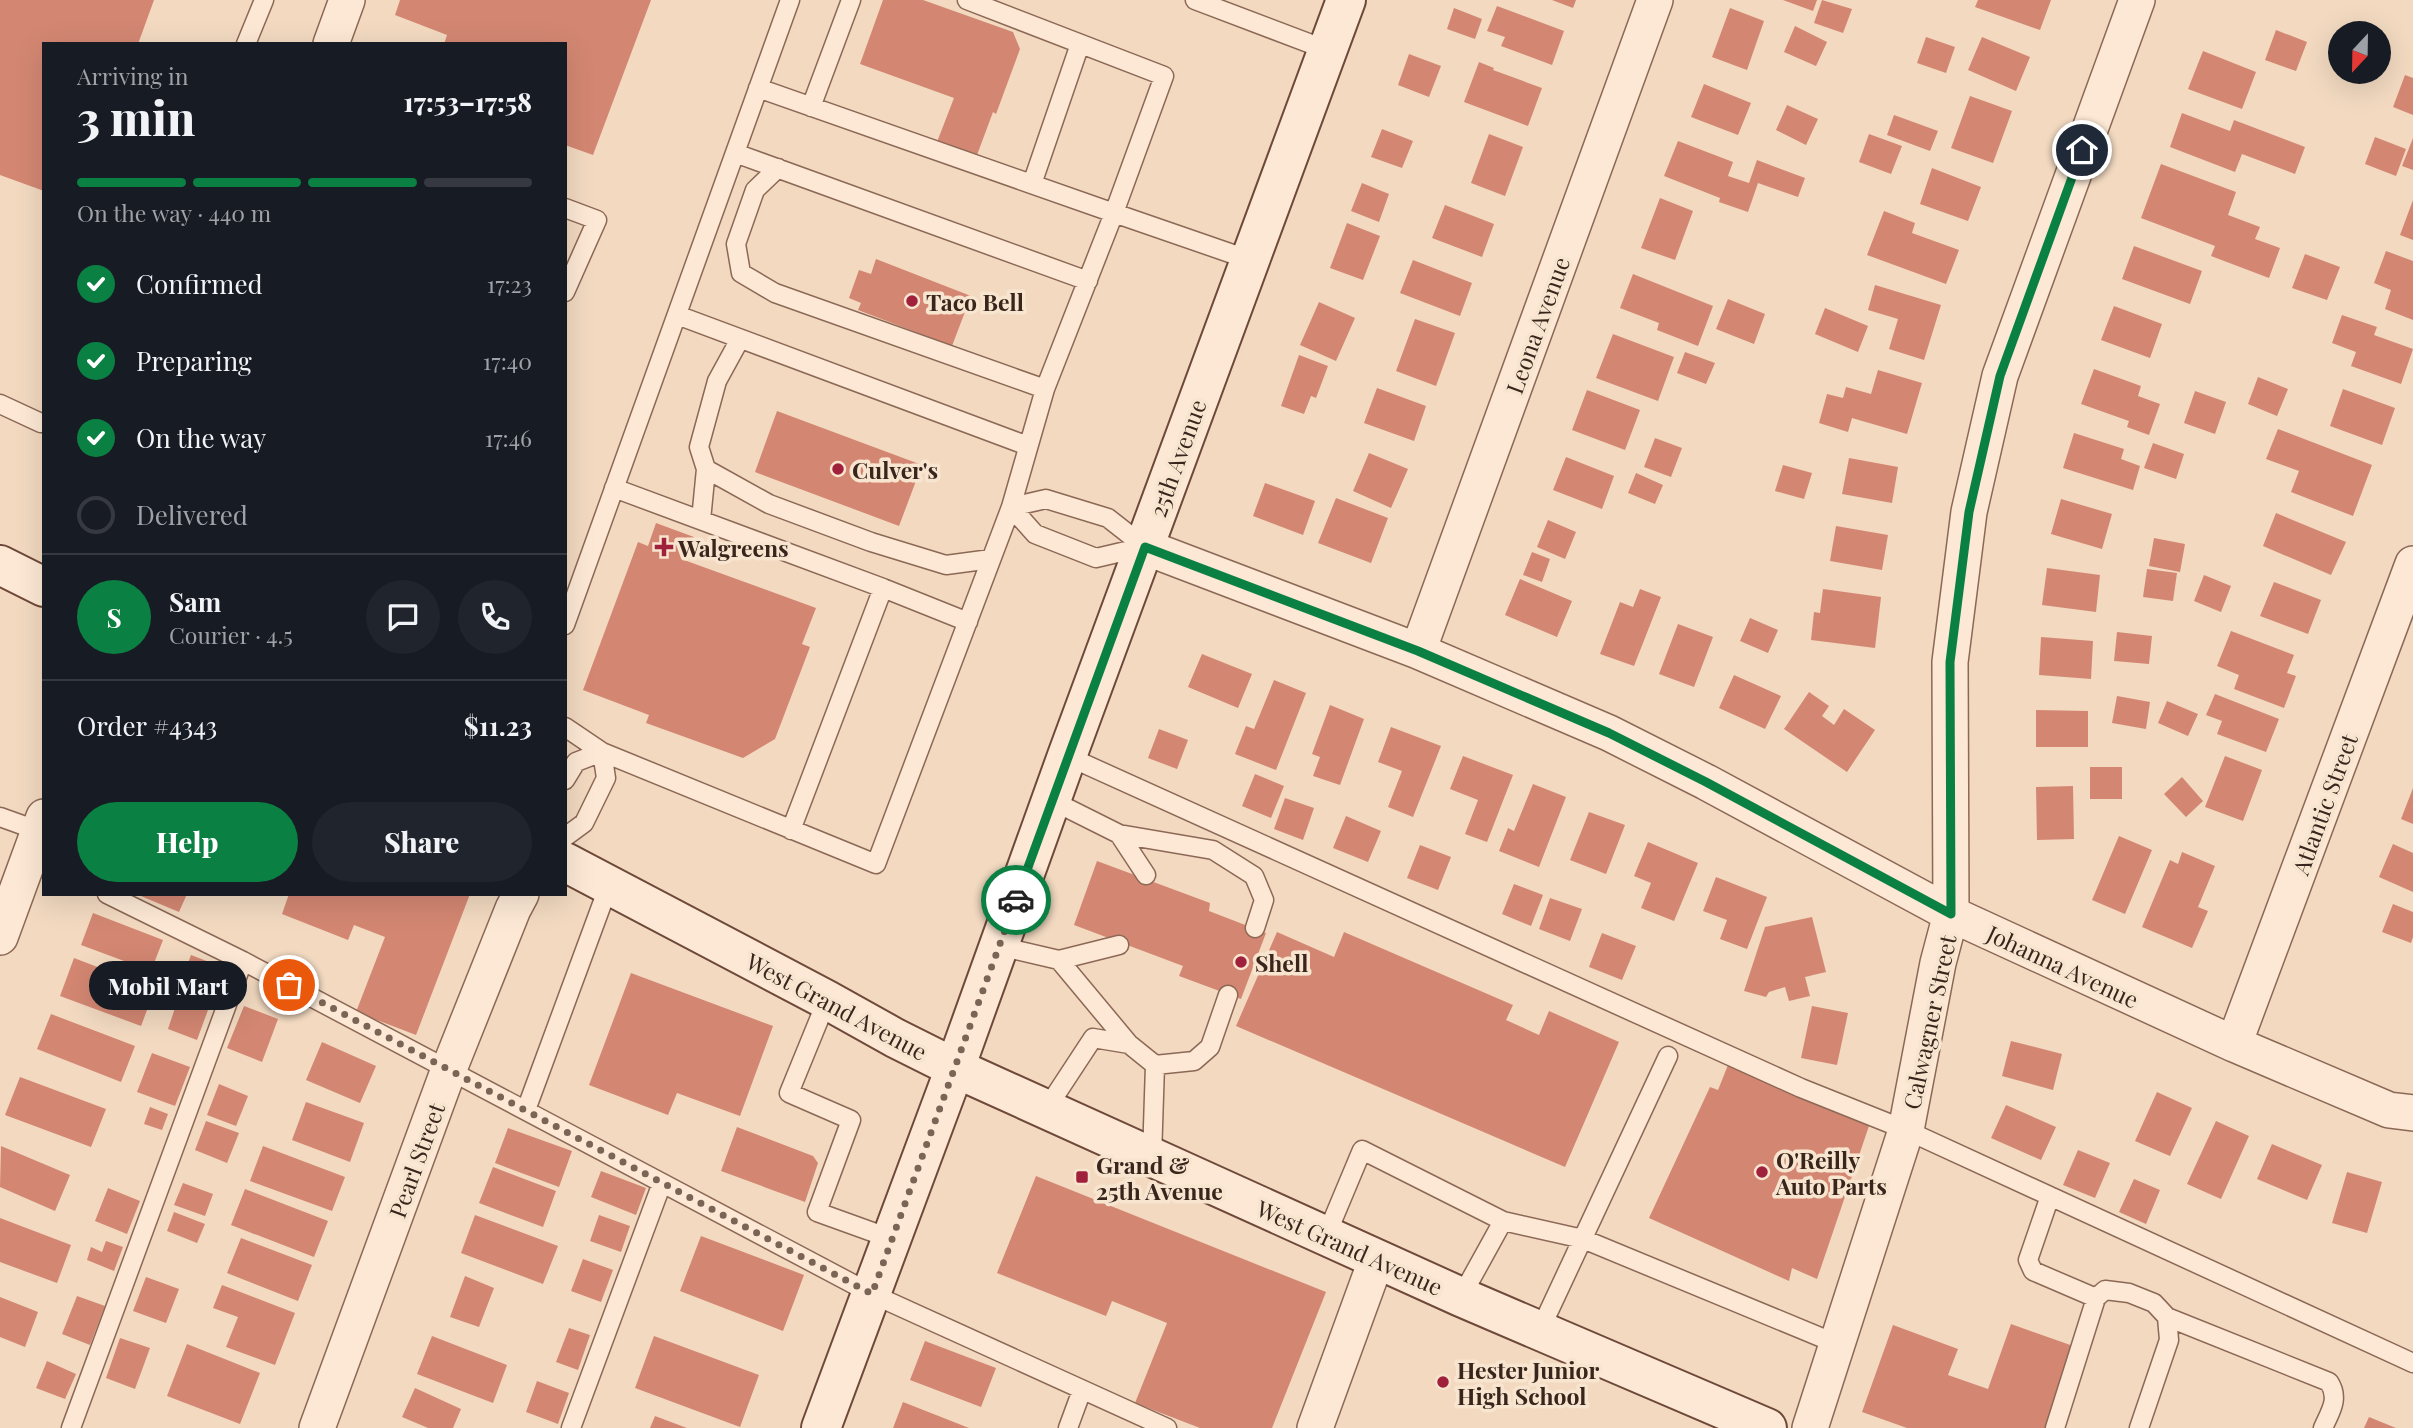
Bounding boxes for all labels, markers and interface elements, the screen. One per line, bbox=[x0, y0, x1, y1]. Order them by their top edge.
north arrow bbox=[2328, 21, 2390, 84]
map controls bbox=[2328, 21, 2391, 84]
text: Arriving in bbox=[77, 60, 189, 91]
text: 17:53–17:58 bbox=[404, 84, 532, 119]
text: 3 min bbox=[77, 86, 195, 148]
pin bbox=[2052, 120, 2112, 180]
icon: home bbox=[2063, 131, 2101, 169]
text: On the way · 440 m bbox=[77, 197, 271, 228]
street label: Leona Avenue bbox=[1498, 252, 1576, 398]
icon: check bbox=[77, 265, 115, 303]
text: Confirmed bbox=[136, 266, 263, 301]
text: 17:23 bbox=[487, 268, 532, 299]
place label: Taco Bell bbox=[926, 286, 1024, 317]
marker: Taco Bell bbox=[904, 293, 920, 309]
icon: check bbox=[77, 342, 115, 380]
text: Preparing bbox=[136, 343, 252, 378]
text: 17:40 bbox=[483, 345, 532, 376]
street label: 25th Avenue bbox=[1141, 395, 1213, 521]
icon: check bbox=[77, 419, 115, 457]
text: On the way bbox=[136, 420, 266, 455]
text: 17:46 bbox=[485, 422, 532, 453]
place label: Culver's bbox=[852, 454, 938, 485]
marker: Culver's bbox=[830, 461, 846, 477]
text: Delivered bbox=[136, 497, 248, 532]
place label: Walgreens bbox=[677, 532, 789, 563]
marker: Walgreens bbox=[656, 539, 672, 555]
button: chat bbox=[366, 580, 440, 654]
button: phone bbox=[458, 580, 532, 654]
text: Sam bbox=[169, 584, 221, 619]
text: S bbox=[106, 600, 122, 635]
text: Courier · 4.5 bbox=[169, 619, 293, 650]
text: Order #4343 bbox=[77, 708, 217, 743]
text: $11.23 bbox=[464, 708, 532, 743]
street label: Atlantic Street bbox=[2284, 728, 2364, 880]
button: Help bbox=[77, 802, 298, 882]
button: Share bbox=[312, 802, 532, 882]
courier bbox=[981, 865, 1051, 935]
icon: car bbox=[997, 881, 1035, 919]
street label: Johanna Avenue bbox=[1981, 917, 2144, 1015]
street label: Calwagner Street bbox=[1895, 931, 1963, 1112]
street label: West Grand Avenue bbox=[740, 945, 933, 1067]
place label: Shell bbox=[1255, 947, 1308, 978]
marker: Shell bbox=[1233, 954, 1249, 970]
pin bbox=[259, 955, 319, 1015]
callout: Mobil Mart bbox=[90, 960, 247, 1010]
icon: bag bbox=[270, 966, 308, 1004]
text: Mobil Mart bbox=[108, 970, 228, 1001]
street label: Pearl Street bbox=[381, 1097, 451, 1222]
place label: O'Reilly Auto Parts bbox=[1775, 1144, 1887, 1201]
place label: Grand & 25th Avenue bbox=[1096, 1149, 1223, 1206]
marker: O'Reilly Auto Parts bbox=[1754, 1164, 1770, 1180]
marker: Grand & 25th Avenue bbox=[1074, 1169, 1090, 1185]
street label: West Grand Avenue bbox=[1251, 1192, 1448, 1302]
place label: Hester Junior High School bbox=[1457, 1354, 1600, 1411]
marker: Hester Junior High School bbox=[1435, 1374, 1451, 1390]

